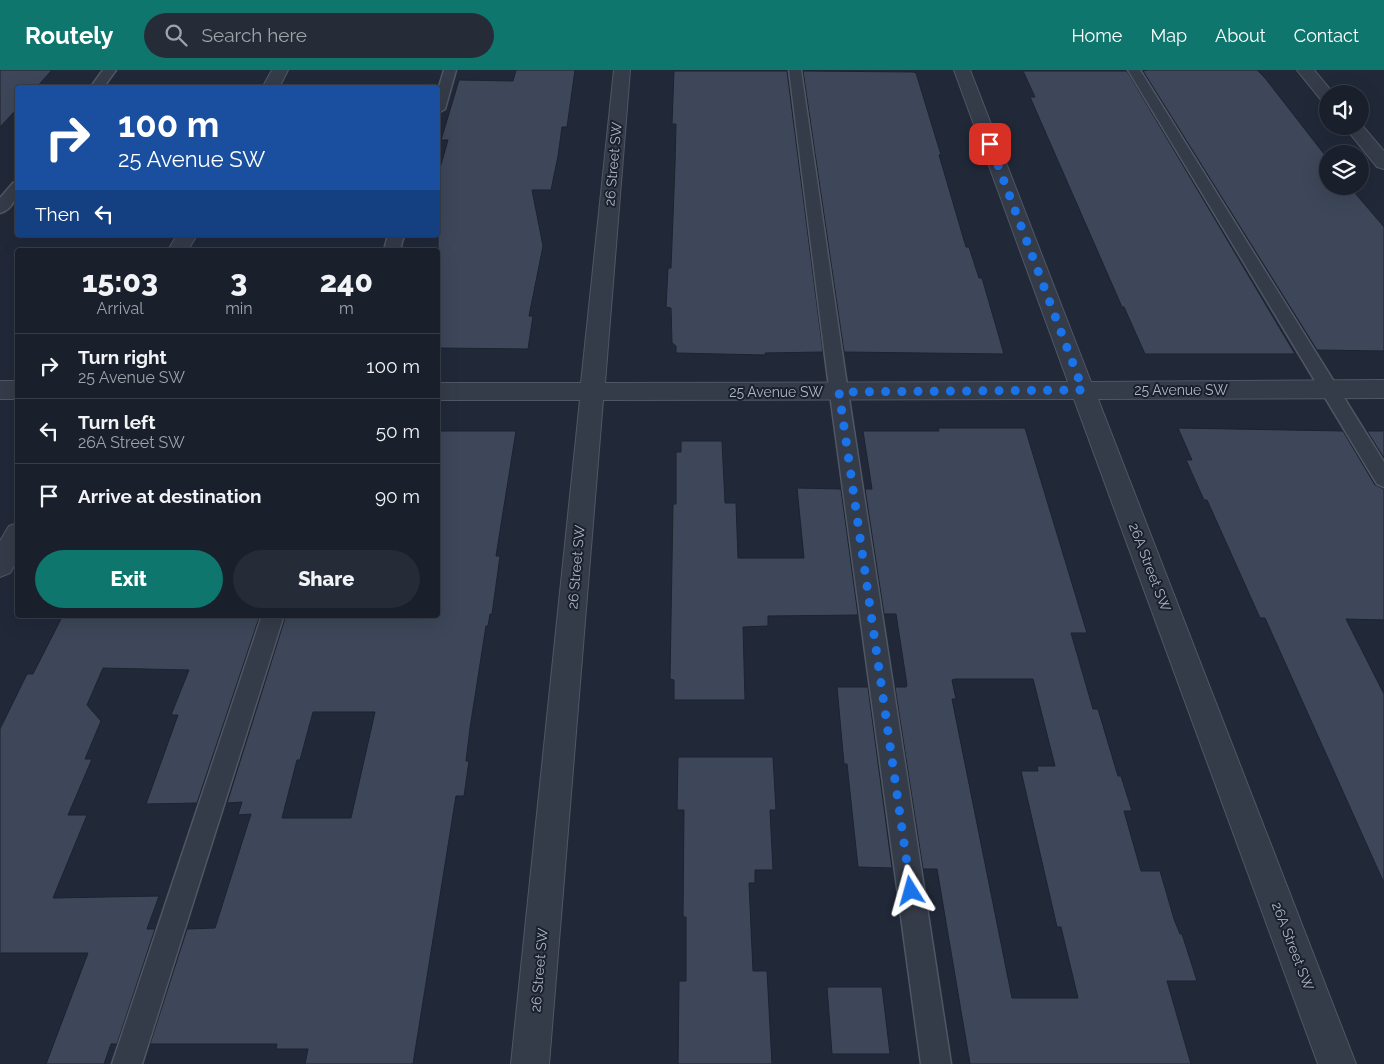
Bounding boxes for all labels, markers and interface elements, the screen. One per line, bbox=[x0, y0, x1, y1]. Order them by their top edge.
search box bbox=[144, 13, 494, 58]
text: Routely bbox=[25, 21, 114, 50]
icon: search bbox=[162, 21, 190, 49]
text: Search here bbox=[202, 24, 307, 46]
text: Home bbox=[1071, 25, 1122, 46]
text: Map bbox=[1150, 25, 1187, 46]
text: About bbox=[1215, 25, 1266, 46]
text: Contact bbox=[1294, 25, 1359, 46]
map controls bbox=[1319, 85, 1369, 195]
button: sound bbox=[1319, 85, 1369, 135]
text: 100 m bbox=[118, 104, 219, 145]
icon: right bbox=[35, 105, 100, 170]
street label: 26 Street SW bbox=[601, 121, 625, 207]
pin bbox=[969, 123, 1011, 165]
icon: arrive bbox=[976, 130, 1004, 158]
button: layers bbox=[1319, 145, 1369, 195]
text: 25 Avenue SW bbox=[118, 146, 265, 172]
icon: left bbox=[90, 200, 118, 228]
text: Then bbox=[35, 203, 80, 225]
text: 15:03 bbox=[82, 264, 158, 299]
text: 3 bbox=[230, 264, 247, 299]
text: 240 bbox=[320, 264, 373, 299]
text: Arrival bbox=[97, 299, 144, 318]
text: min bbox=[225, 299, 253, 318]
text: m bbox=[339, 299, 354, 318]
text: Turn right bbox=[78, 346, 167, 368]
icon: right bbox=[35, 352, 63, 380]
text: 100 m bbox=[366, 355, 420, 377]
text: 25 Avenue SW bbox=[78, 368, 185, 387]
street label: 25 Avenue SW bbox=[1134, 382, 1228, 398]
street label: 25 Avenue SW bbox=[729, 384, 823, 400]
text: Turn left bbox=[78, 411, 155, 433]
icon: left bbox=[35, 417, 63, 445]
text: 50 m bbox=[376, 420, 420, 442]
text: 26A Street SW bbox=[78, 433, 185, 452]
icon: arrive bbox=[35, 482, 63, 510]
text: Arrive at destination bbox=[78, 485, 262, 507]
text: 90 m bbox=[375, 485, 420, 507]
street label: 26A Street SW bbox=[1126, 521, 1174, 614]
street label: 26 Street SW bbox=[564, 524, 588, 610]
button: Exit bbox=[35, 550, 223, 608]
button: Share bbox=[233, 550, 420, 608]
position arrow bbox=[884, 864, 936, 916]
street label: 26A Street SW bbox=[1269, 900, 1317, 993]
street label: 26 Street SW bbox=[527, 927, 551, 1013]

